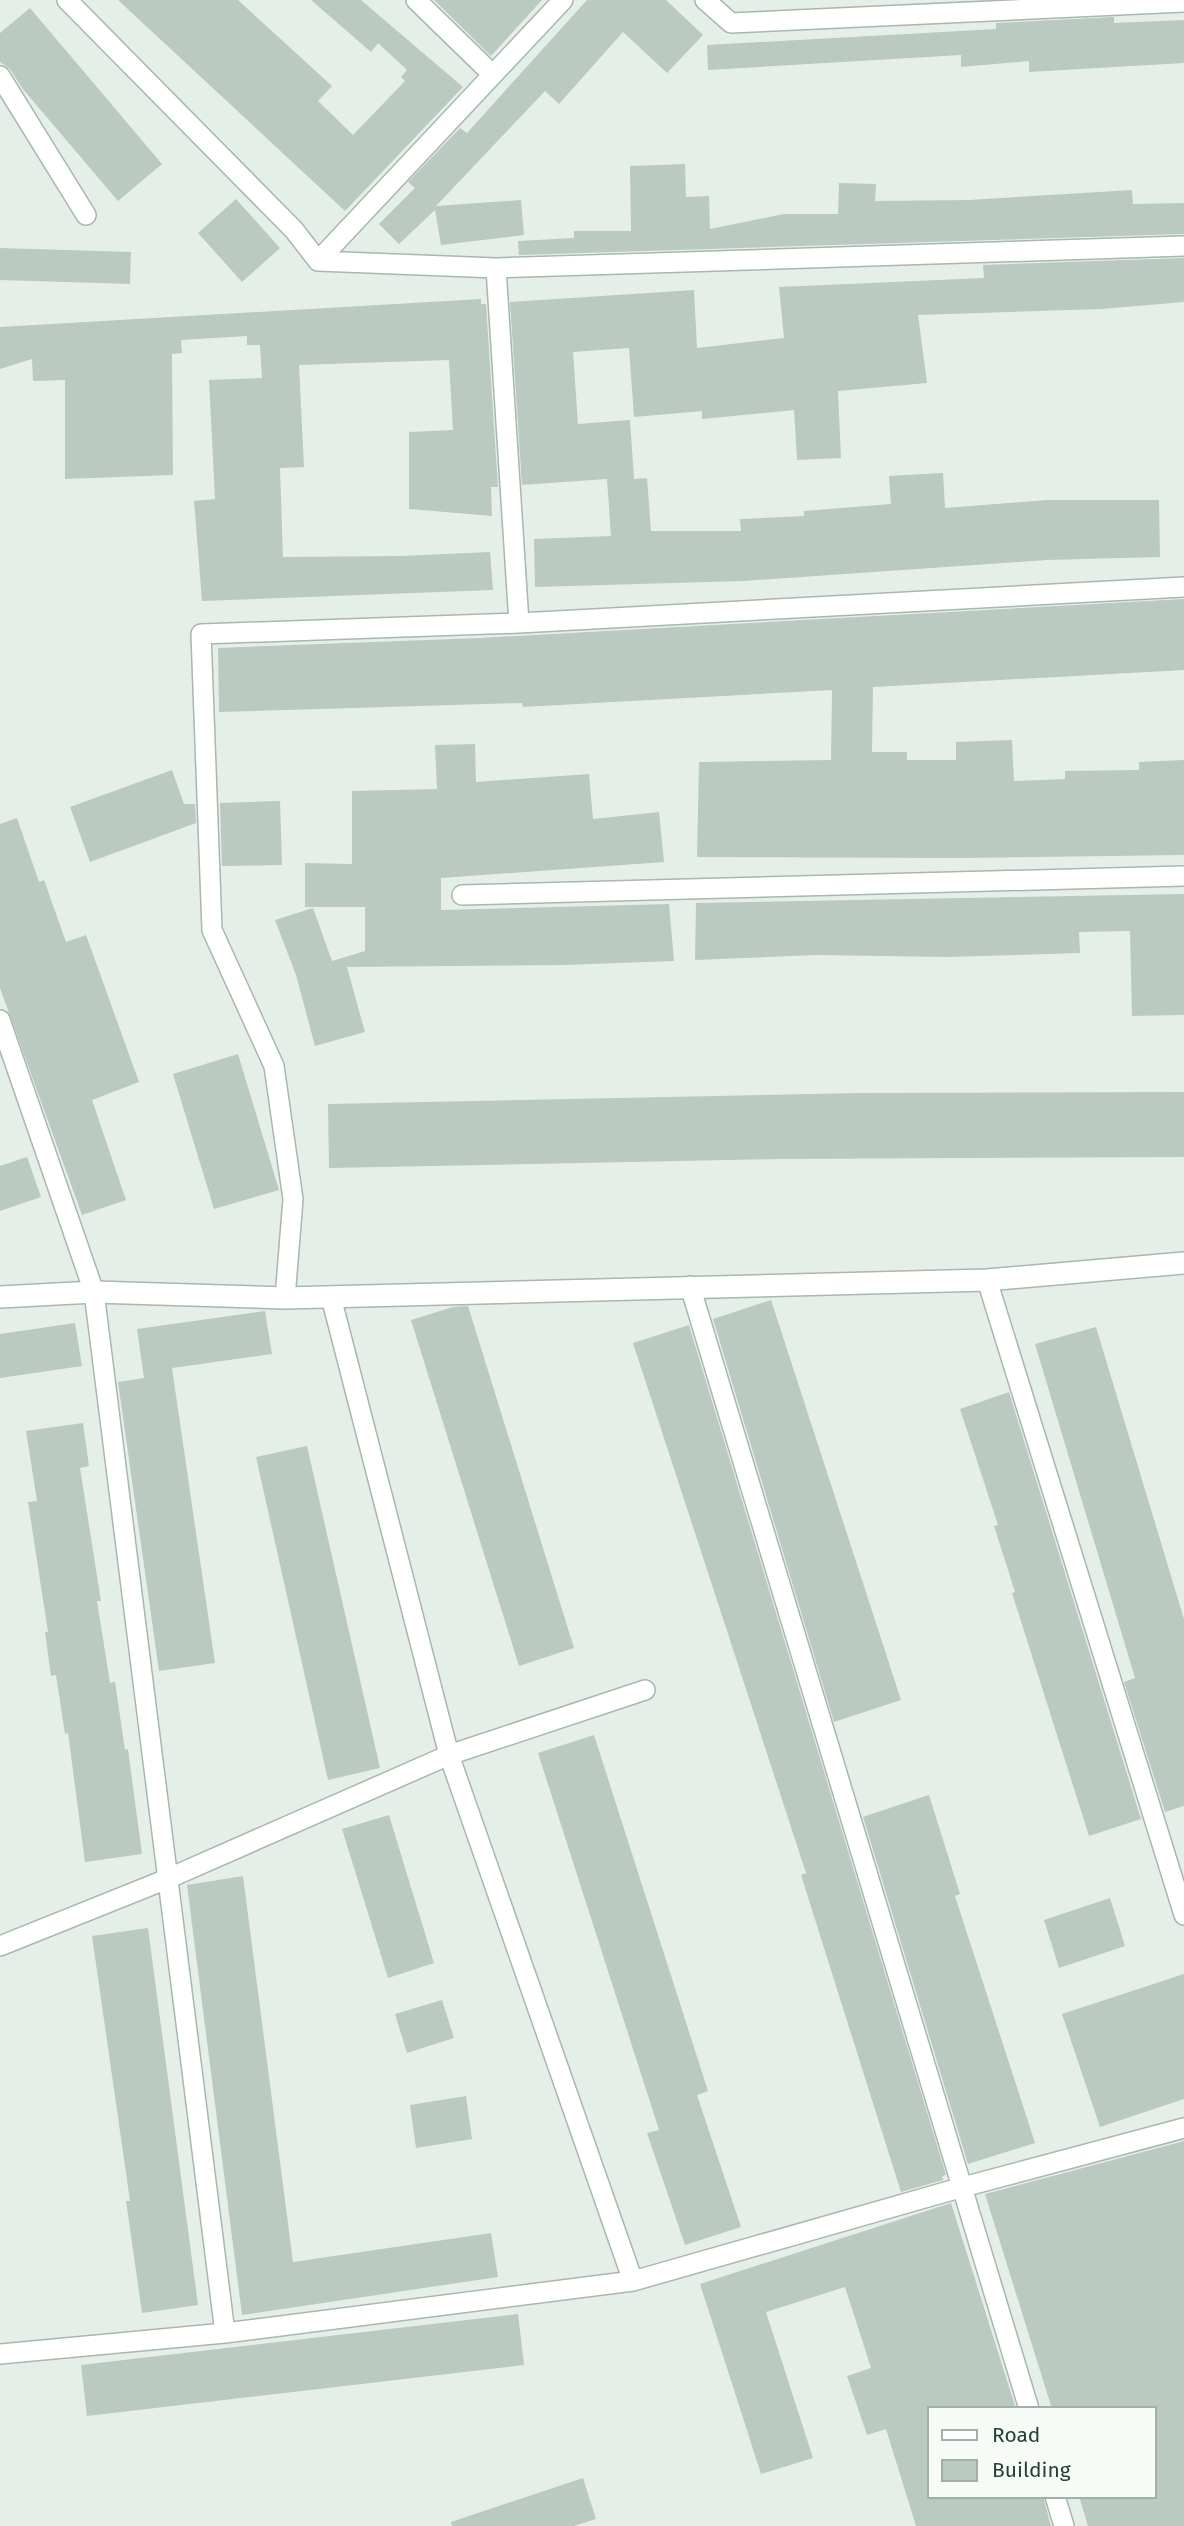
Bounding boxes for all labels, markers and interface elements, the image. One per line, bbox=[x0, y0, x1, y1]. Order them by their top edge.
legend bbox=[928, 2407, 1156, 2498]
text: Road bbox=[992, 2422, 1040, 2448]
text: Building bbox=[992, 2457, 1071, 2483]

